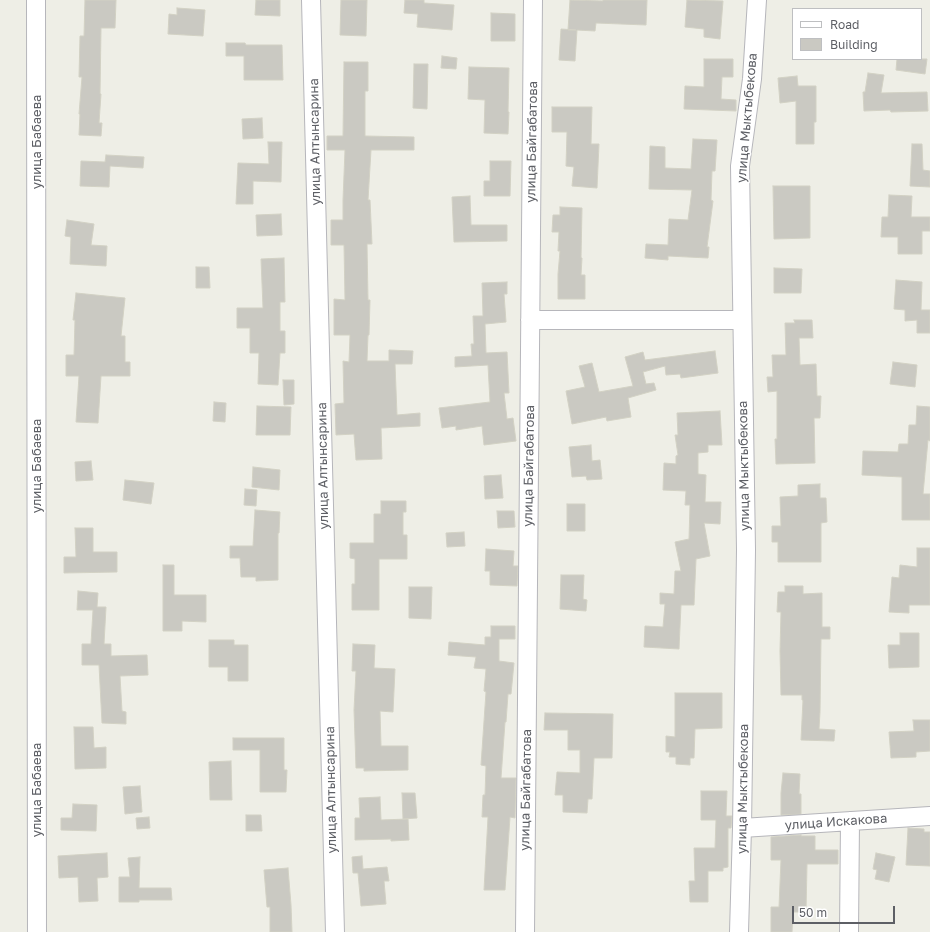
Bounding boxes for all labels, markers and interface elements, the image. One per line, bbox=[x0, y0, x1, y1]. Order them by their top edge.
legend bbox=[792, 8, 922, 60]
text: Road bbox=[830, 17, 859, 32]
text: Building bbox=[830, 37, 878, 52]
street label: улица Мыктыбекова bbox=[734, 52, 760, 184]
street label: улица Алтынсарина bbox=[306, 78, 324, 206]
street label: улица Байгабатова bbox=[523, 81, 541, 203]
street label: улица Бабаева bbox=[29, 95, 45, 189]
street label: улица Мыктыбекова bbox=[735, 401, 753, 531]
street label: улица Алтынсарина bbox=[314, 402, 332, 530]
street label: улица Байгабатова bbox=[520, 405, 538, 527]
street label: улица Бабаева bbox=[29, 419, 45, 513]
street label: улица Мыктыбекова bbox=[734, 724, 752, 854]
street label: улица Алтынсарина bbox=[322, 726, 340, 854]
street label: улица Байгабатова bbox=[517, 729, 535, 851]
street label: улица Бабаева bbox=[29, 743, 45, 837]
street label: улица Искакова bbox=[784, 811, 888, 833]
scale bar bbox=[794, 898, 897, 924]
text: 50 m bbox=[799, 905, 827, 920]

